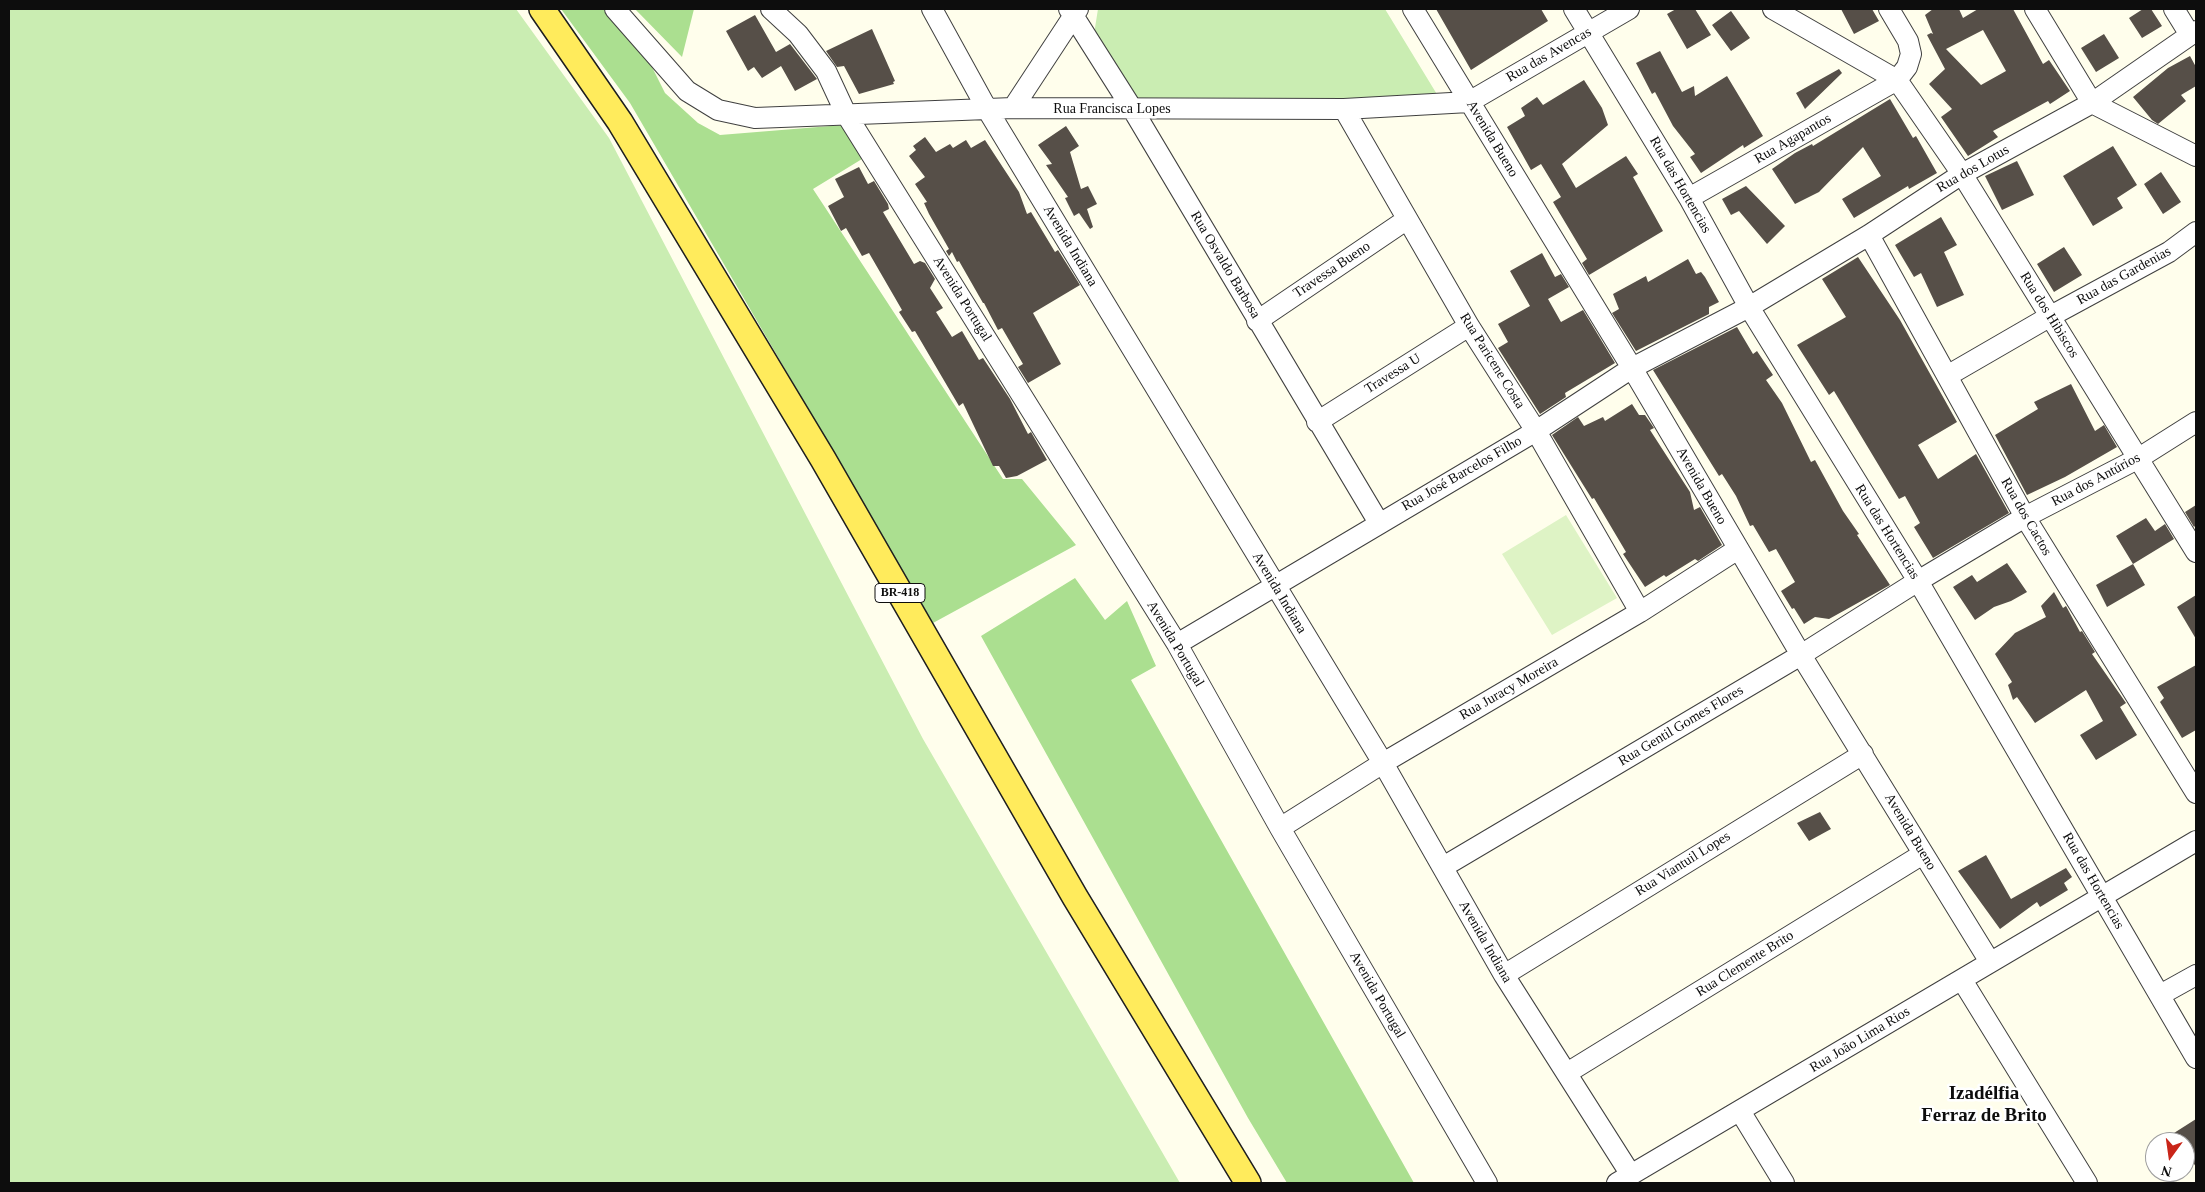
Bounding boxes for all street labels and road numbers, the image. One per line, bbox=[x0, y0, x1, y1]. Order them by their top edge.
street label: Rua das Avencas bbox=[1504, 24, 1594, 86]
street label: Avenida Bueno bbox=[1463, 98, 1521, 180]
street label: Rua Francisca Lopes bbox=[1053, 101, 1171, 117]
street label: Rua Agapantos bbox=[1752, 110, 1834, 168]
street label: Rua das Hortencias bbox=[1646, 134, 1714, 236]
street label: Rua dos Lotus bbox=[1934, 142, 2012, 196]
street label: Avenida Indiana bbox=[1039, 202, 1101, 290]
street label: Rua Osvaldo Barbosa bbox=[1186, 208, 1264, 322]
street label: Travessa Bueno bbox=[1290, 238, 1374, 302]
street label: Rua das Gardenias bbox=[2074, 243, 2174, 309]
street label: Avenida Portugal bbox=[929, 253, 995, 345]
street label: Rua dos Hibiscos bbox=[2016, 269, 2082, 361]
street label: Rua Paricene Costa bbox=[1456, 310, 1528, 412]
street label: Travessa U bbox=[1362, 350, 1424, 398]
street label: Rua José Barcelos Filho bbox=[1399, 433, 1525, 515]
street label: Avenida Bueno bbox=[1672, 444, 1730, 528]
street label: Rua dos Antúrios bbox=[2049, 450, 2143, 510]
street label: Rua dos Cactos bbox=[1997, 475, 2055, 559]
street label: Rua das Hortencias bbox=[1851, 481, 1923, 583]
street label: Avenida Indiana bbox=[1248, 549, 1310, 637]
road number: BR-418 bbox=[875, 584, 925, 602]
street label: Avenida Portugal bbox=[1143, 598, 1207, 690]
street label: Rua Juracy Moreira bbox=[1457, 654, 1561, 724]
street label: Rua Gentil Gomes Flores bbox=[1616, 682, 1746, 770]
street label: Avenida Bueno bbox=[1881, 791, 1939, 873]
street label: Rua Viantuil Lopes bbox=[1632, 828, 1734, 900]
street label: Rua das Hortencias bbox=[2059, 830, 2127, 932]
street label: Avenida Indiana bbox=[1455, 898, 1515, 986]
street label: Rua Clemente Brito bbox=[1693, 927, 1797, 1001]
street label: Avenida Portugal bbox=[1345, 949, 1409, 1041]
street label: Rua João Lima Rios bbox=[1807, 1003, 1913, 1077]

